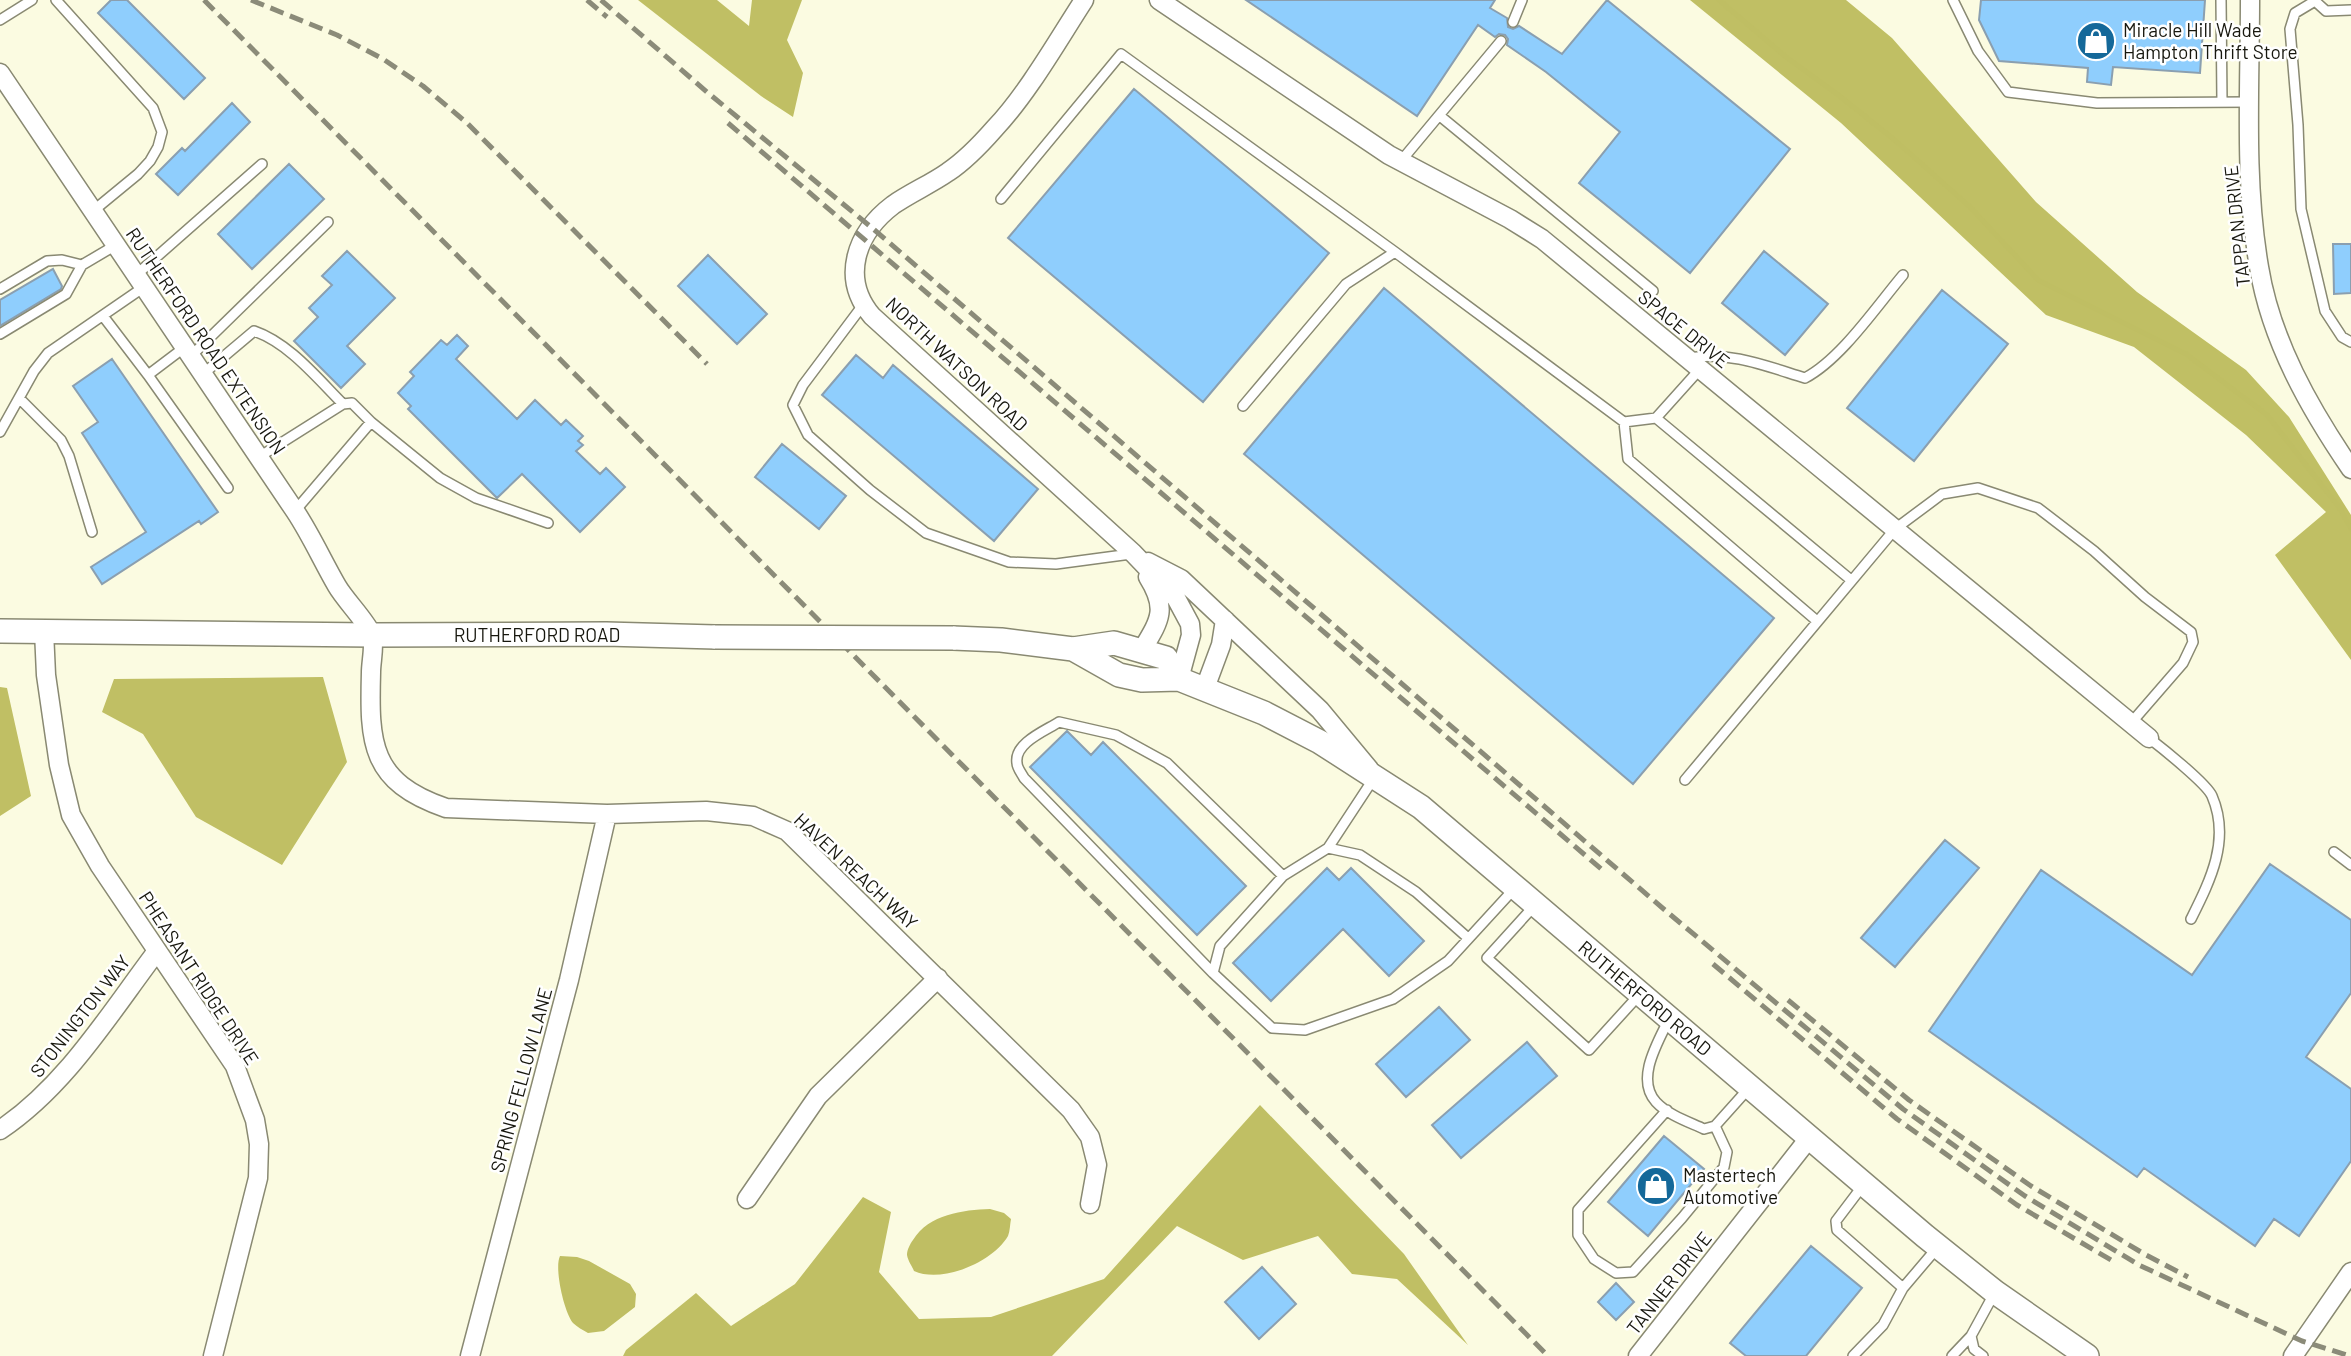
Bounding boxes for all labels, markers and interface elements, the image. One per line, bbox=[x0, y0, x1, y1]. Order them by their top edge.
place label: Miracle Hill Wade Hampton Thrift Store bbox=[2123, 18, 2298, 63]
shop icon: Miracle Hill Wade Hampton Thrift Store bbox=[2075, 20, 2117, 62]
street label: TAPPAN DRIVE bbox=[2219, 164, 2254, 288]
street label: RUTHERFORD ROAD EXTENSION bbox=[122, 223, 291, 459]
street label: SPACE DRIVE bbox=[1634, 285, 1735, 372]
street label: NORTH WATSON ROAD bbox=[882, 292, 1033, 435]
street label: RUTHERFORD ROAD bbox=[454, 623, 620, 646]
street label: HAVEN REACH WAY bbox=[790, 808, 923, 934]
street label: PHEASANT RIDGE DRIVE bbox=[135, 887, 264, 1069]
street label: RUTHERFORD ROAD bbox=[1574, 935, 1717, 1060]
street label: STONINGTON WAY bbox=[25, 950, 135, 1081]
street label: SPRING FELLOW LANE bbox=[485, 985, 556, 1175]
place label: Mastertech Automotive bbox=[1683, 1163, 1778, 1208]
shop icon: Mastertech Automotive bbox=[1635, 1165, 1677, 1207]
street label: TANNER DRIVE bbox=[1621, 1227, 1716, 1339]

